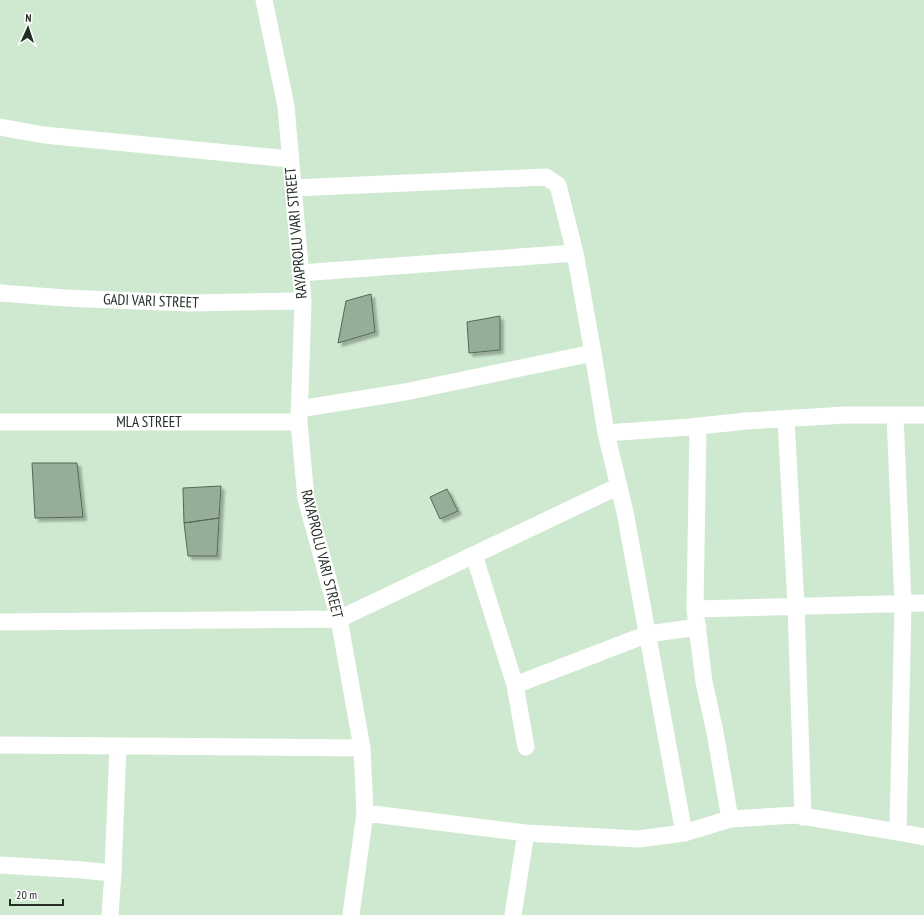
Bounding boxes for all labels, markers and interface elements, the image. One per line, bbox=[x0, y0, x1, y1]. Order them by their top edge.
north arrow bbox=[8, 8, 48, 48]
text: N bbox=[25, 11, 32, 25]
street label: RAYAPROLU VARI STREET bbox=[280, 166, 311, 300]
street label: GADI VARI STREET bbox=[103, 289, 200, 312]
street label: MLA STREET bbox=[116, 412, 182, 431]
street label: RAYAPROLU VARI STREET bbox=[297, 488, 348, 620]
scale bar bbox=[10, 881, 63, 907]
text: 20 m bbox=[16, 887, 37, 902]

